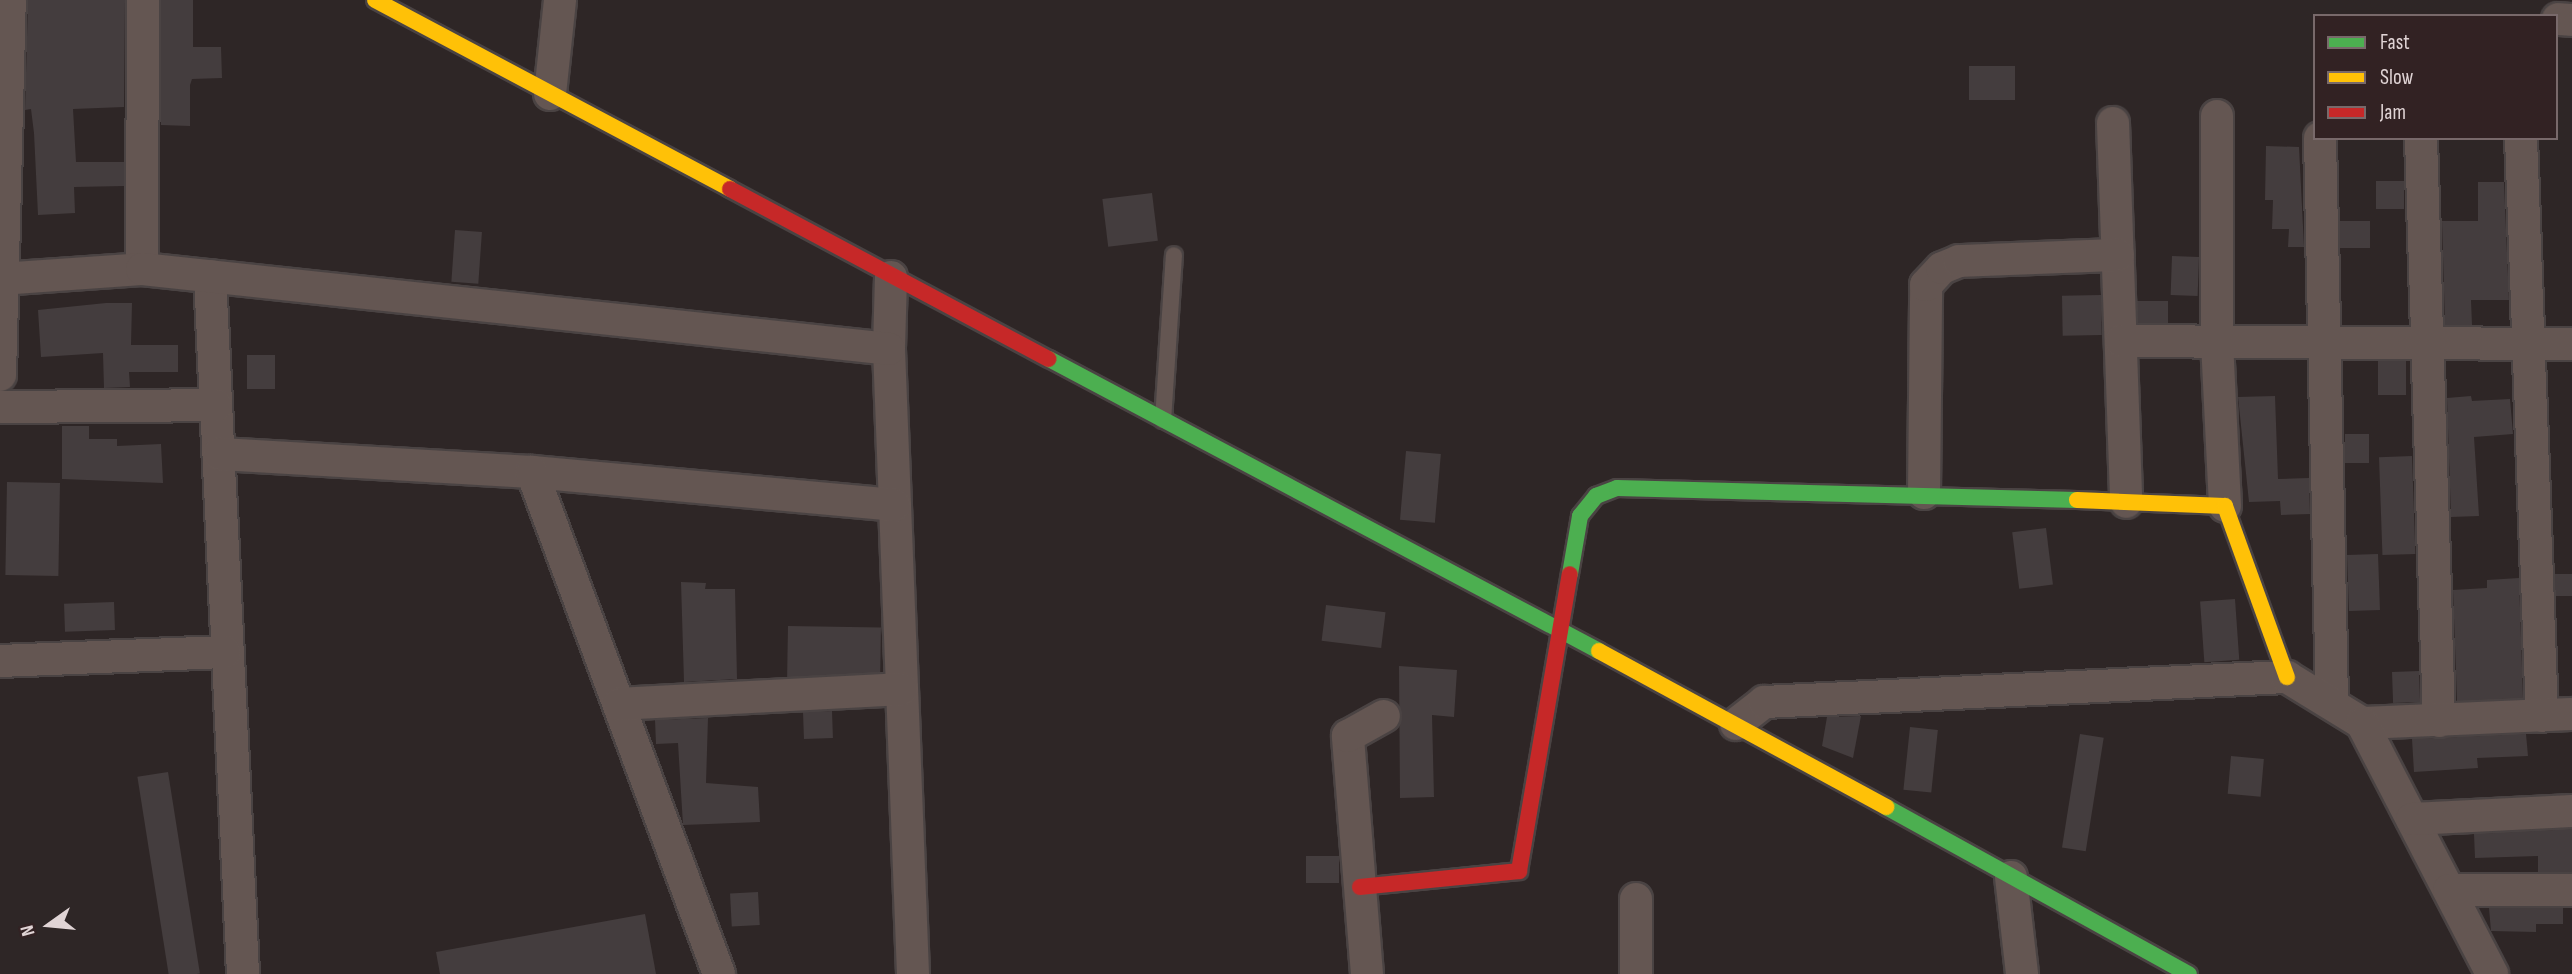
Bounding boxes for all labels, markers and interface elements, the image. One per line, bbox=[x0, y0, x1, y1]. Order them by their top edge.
legend bbox=[2313, 14, 2558, 140]
text: Fast bbox=[2380, 30, 2410, 55]
text: Slow bbox=[2380, 65, 2413, 90]
text: Jam bbox=[2380, 100, 2406, 125]
north arrow bbox=[14, 890, 84, 960]
text: N bbox=[16, 923, 41, 938]

